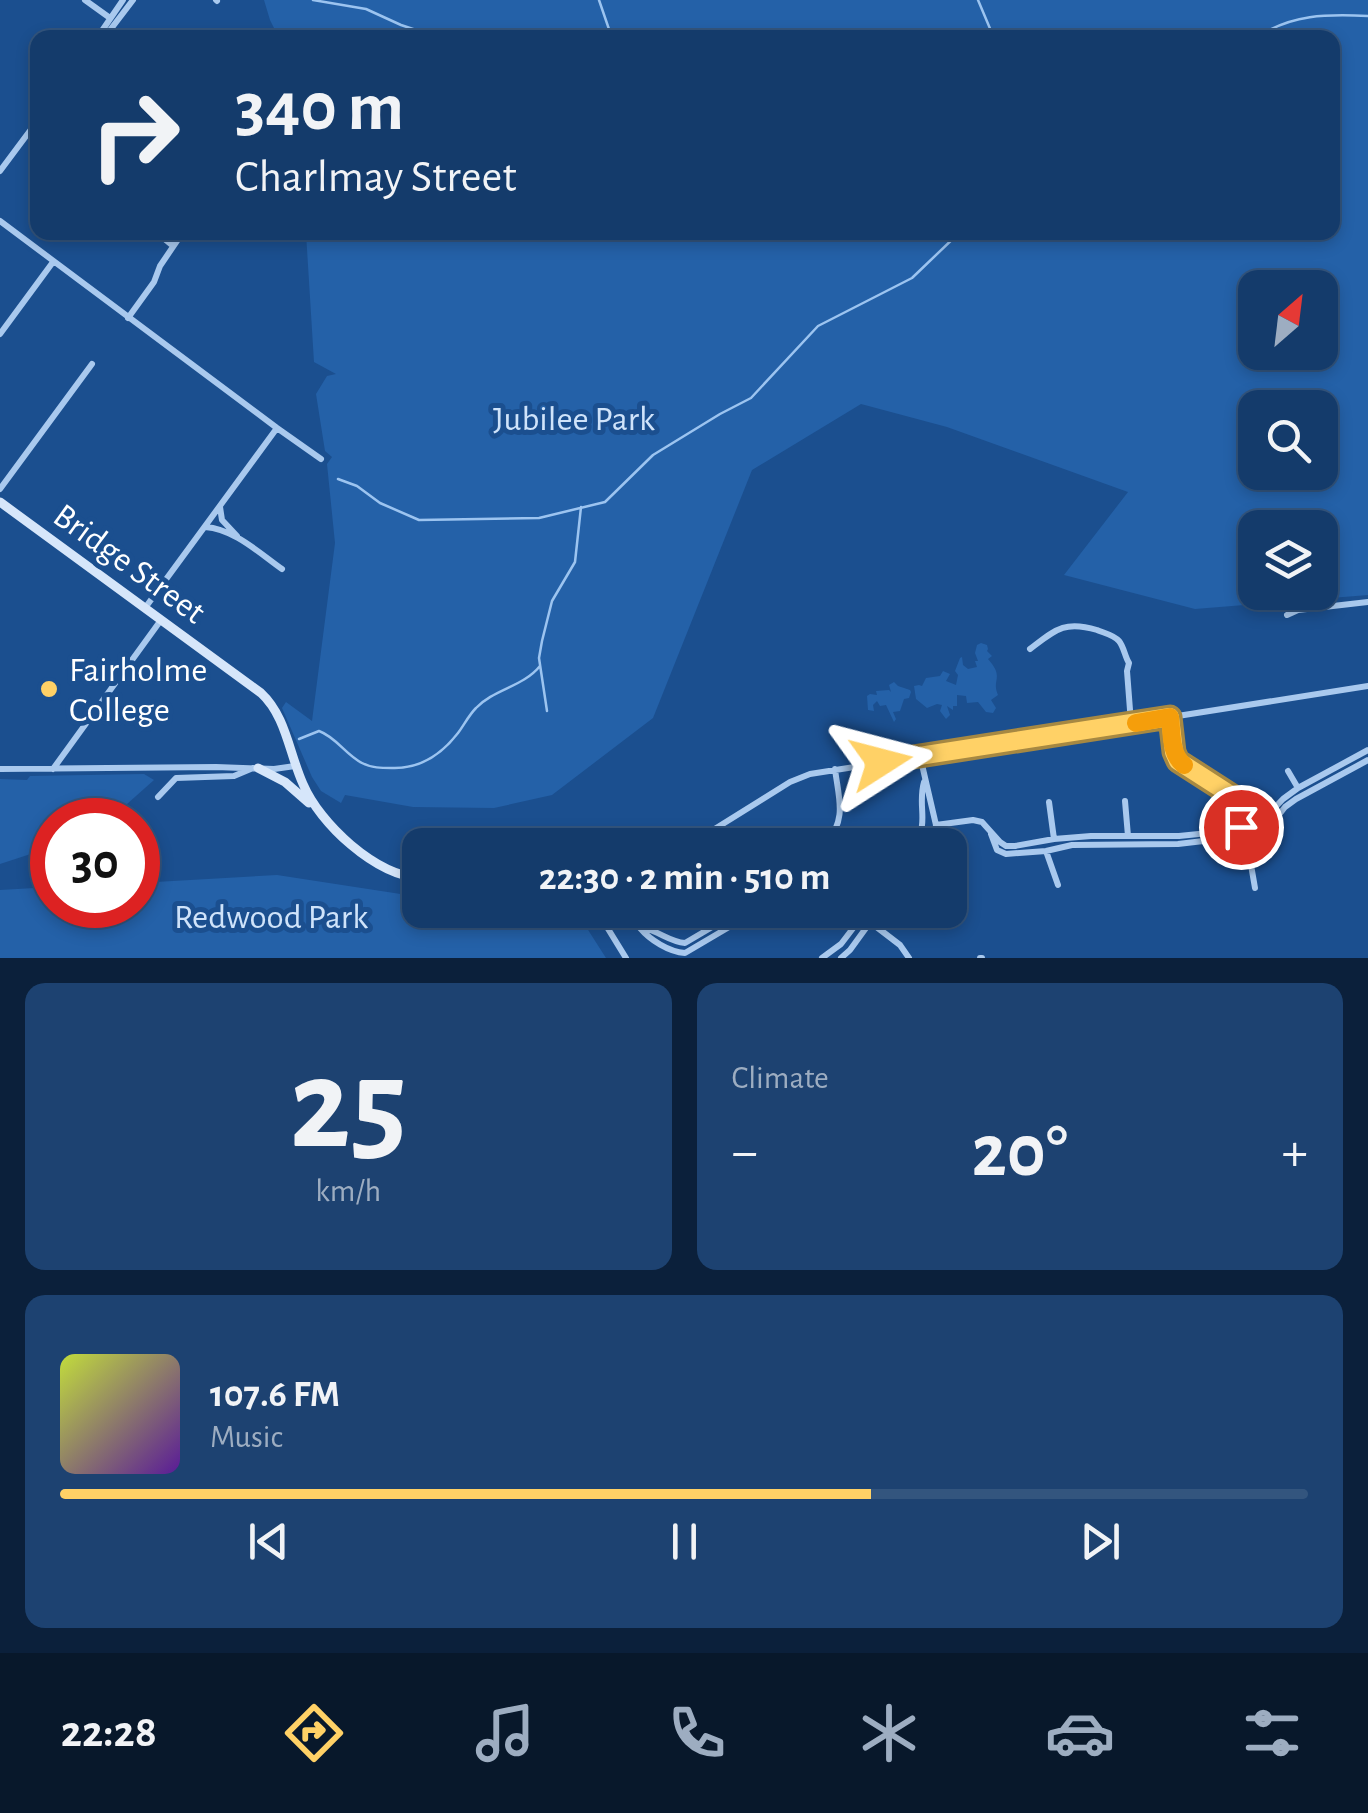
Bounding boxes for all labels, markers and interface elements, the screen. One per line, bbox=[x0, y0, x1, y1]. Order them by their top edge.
icon: right bbox=[70, 70, 200, 200]
text: 340 m bbox=[235, 73, 404, 143]
text: Charlmay Street bbox=[235, 155, 517, 200]
north arrow bbox=[1238, 270, 1338, 370]
map controls bbox=[1238, 270, 1338, 610]
button: search bbox=[1238, 390, 1338, 490]
park label: Jubilee Park bbox=[493, 402, 655, 437]
street label: Bridge Street bbox=[47, 498, 211, 631]
button: layers bbox=[1238, 510, 1338, 610]
place label: Fairholme College bbox=[69, 653, 207, 728]
marker: Fairholme College bbox=[38, 678, 60, 700]
position arrow bbox=[829, 710, 933, 814]
pin bbox=[1199, 785, 1284, 870]
speed limit sign: 30 bbox=[30, 798, 160, 928]
icon: arrive bbox=[1214, 800, 1269, 855]
text: 22:30 · 2 min · 510 m bbox=[539, 859, 830, 897]
park label: Redwood Park bbox=[174, 900, 368, 935]
text: 25 bbox=[290, 1042, 407, 1172]
text: Climate bbox=[732, 1062, 829, 1094]
text: 20° bbox=[972, 1115, 1068, 1190]
text: − bbox=[732, 1125, 758, 1180]
text: + bbox=[1282, 1125, 1308, 1180]
text: km/h bbox=[315, 1175, 381, 1207]
text: 107.6 FM bbox=[210, 1376, 340, 1414]
text: Music bbox=[210, 1421, 283, 1453]
icon: previous bbox=[241, 1514, 296, 1569]
icon: pause bbox=[657, 1514, 712, 1569]
icon: next bbox=[1073, 1514, 1128, 1569]
icon: directions bbox=[279, 1698, 349, 1768]
icon: music bbox=[470, 1698, 540, 1768]
icon: phone bbox=[662, 1698, 732, 1768]
icon: climate bbox=[854, 1698, 924, 1768]
icon: car bbox=[1045, 1698, 1115, 1768]
icon: filters bbox=[1237, 1698, 1307, 1768]
text: 22:28 bbox=[61, 1710, 157, 1755]

